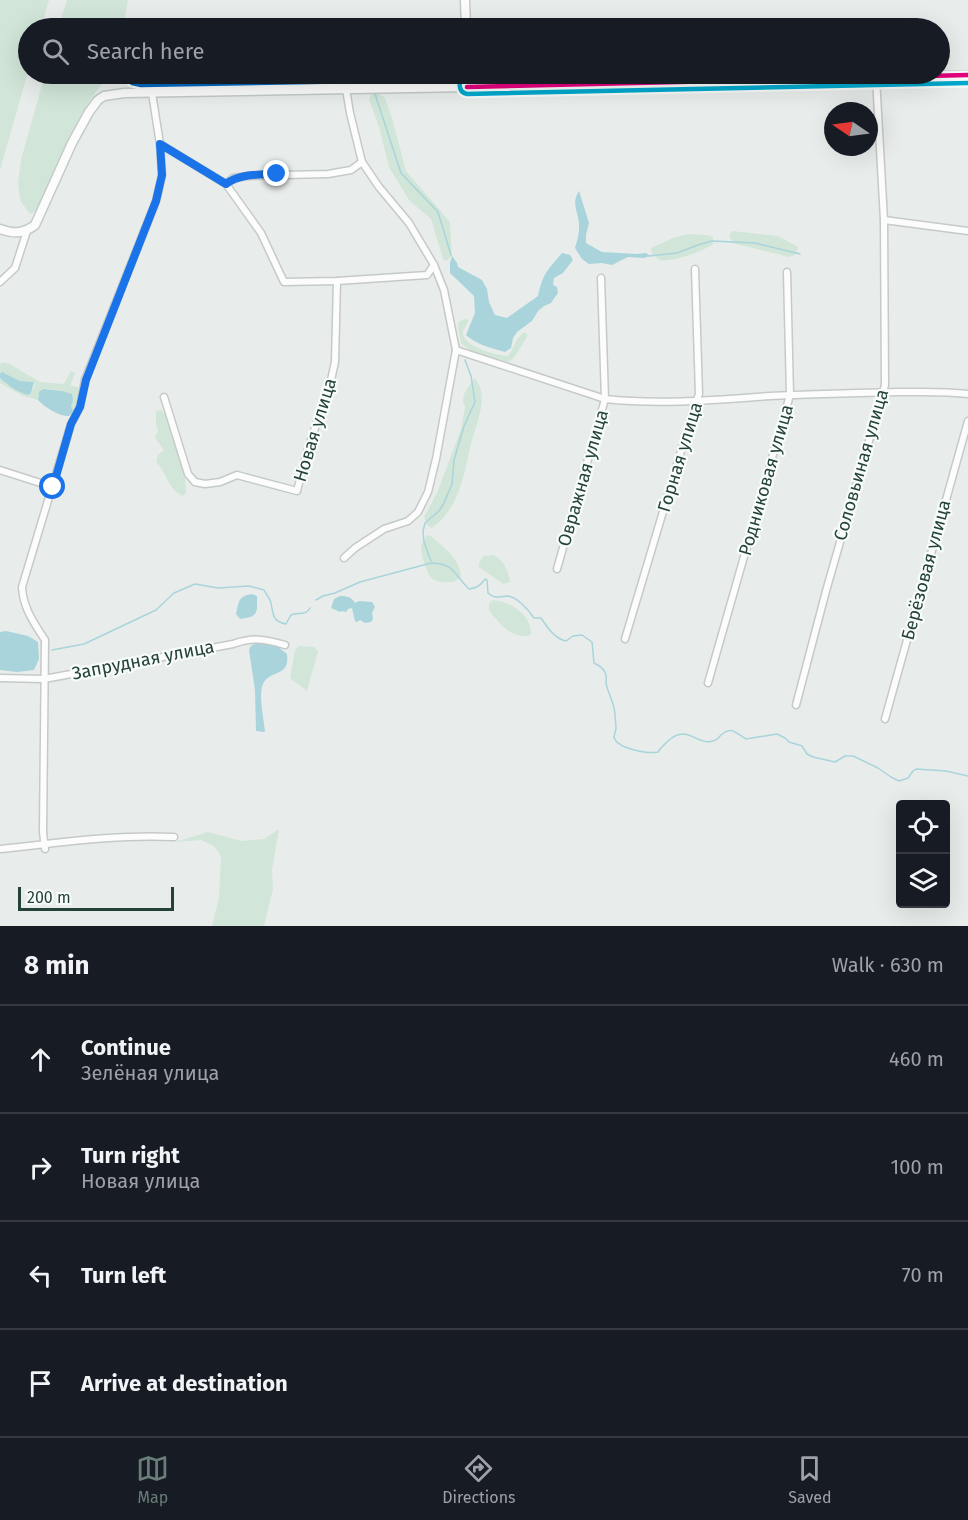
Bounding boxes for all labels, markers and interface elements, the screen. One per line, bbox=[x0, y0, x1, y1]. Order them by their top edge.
search box bbox=[18, 18, 950, 84]
icon: search bbox=[39, 35, 72, 68]
text: Search here bbox=[87, 38, 205, 65]
north arrow bbox=[824, 102, 878, 156]
route end bbox=[263, 160, 289, 186]
street label: Новая улица bbox=[289, 375, 341, 485]
street label: Соловьиная улица bbox=[829, 387, 893, 543]
street label: Горная улица bbox=[653, 399, 707, 515]
street label: Родниковая улица bbox=[734, 402, 798, 558]
street label: Овражная улица bbox=[553, 407, 613, 549]
route start bbox=[39, 473, 65, 499]
street label: Берёзовая улица bbox=[897, 497, 955, 643]
street label: Запрудная улица bbox=[70, 635, 216, 685]
map controls bbox=[896, 800, 950, 908]
button: locate bbox=[896, 800, 950, 854]
button: layers bbox=[896, 854, 950, 908]
scale bar bbox=[18, 884, 174, 912]
text: 200 m bbox=[27, 888, 71, 907]
text: 8 min bbox=[24, 950, 90, 981]
text: Walk · 630 m bbox=[832, 953, 944, 977]
text: Continue bbox=[81, 1034, 171, 1061]
icon: ahead bbox=[24, 1043, 57, 1076]
text: 460 m bbox=[889, 1047, 944, 1071]
text: Зелёная улица bbox=[81, 1061, 219, 1085]
text: Turn right bbox=[81, 1142, 180, 1169]
icon: right bbox=[24, 1151, 57, 1184]
text: 100 m bbox=[891, 1155, 944, 1179]
text: Новая улица bbox=[81, 1169, 200, 1193]
icon: left bbox=[24, 1259, 57, 1292]
text: Turn left bbox=[81, 1262, 166, 1289]
text: 70 m bbox=[902, 1263, 944, 1287]
icon: arrive bbox=[24, 1367, 57, 1400]
text: Arrive at destination bbox=[81, 1370, 288, 1397]
tab: Map bbox=[136, 1452, 169, 1507]
tab: Directions bbox=[442, 1452, 516, 1507]
tab: Saved bbox=[788, 1452, 832, 1507]

